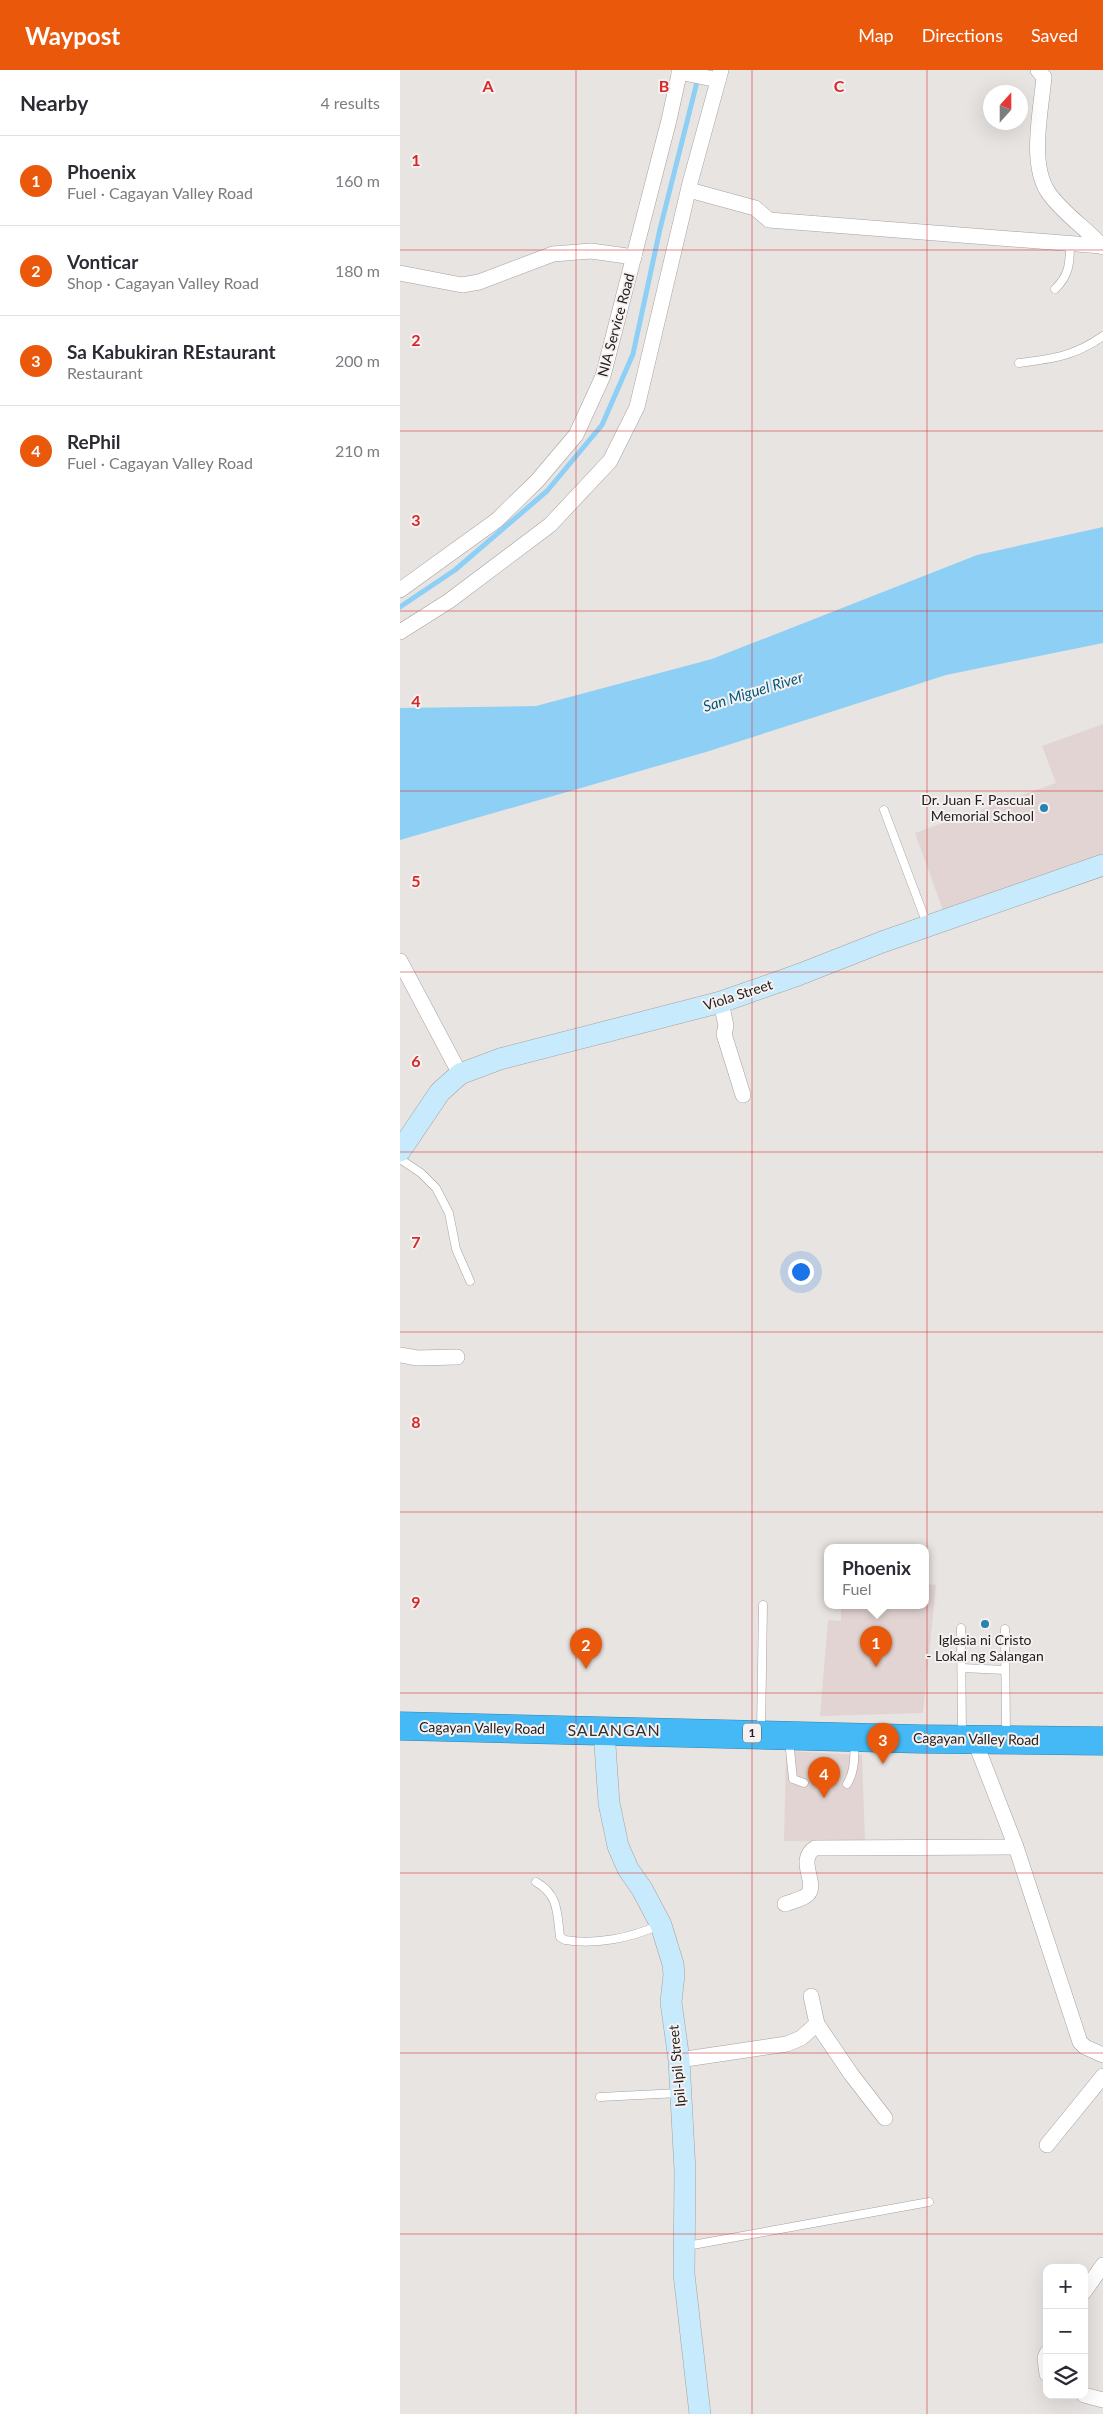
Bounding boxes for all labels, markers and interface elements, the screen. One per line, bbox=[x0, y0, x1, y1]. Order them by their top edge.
text: Waypost bbox=[25, 21, 120, 50]
text: Map bbox=[858, 24, 894, 46]
text: Directions bbox=[922, 24, 1003, 46]
text: Saved bbox=[1031, 24, 1078, 46]
text: A bbox=[481, 76, 494, 95]
text: B bbox=[659, 76, 669, 95]
text: C bbox=[834, 76, 845, 95]
north arrow bbox=[983, 85, 1028, 130]
text: Nearby bbox=[20, 90, 88, 115]
text: 4 results bbox=[320, 93, 380, 112]
text: 1 bbox=[411, 150, 421, 169]
text: Phoenix bbox=[67, 160, 136, 183]
text: 1 bbox=[31, 171, 41, 190]
text: 160 m bbox=[335, 171, 380, 190]
text: Fuel · Cagayan Valley Road bbox=[67, 183, 253, 202]
text: Vonticar bbox=[67, 250, 138, 273]
text: 2 bbox=[31, 261, 41, 280]
text: 180 m bbox=[335, 261, 380, 280]
street label: NIA Service Road bbox=[594, 271, 637, 378]
text: Shop · Cagayan Valley Road bbox=[67, 273, 259, 292]
text: 2 bbox=[411, 330, 421, 349]
text: Sa Kabukiran REstaurant bbox=[67, 340, 276, 363]
text: 3 bbox=[31, 351, 41, 370]
text: 200 m bbox=[335, 351, 380, 370]
text: Restaurant bbox=[67, 363, 143, 382]
text: RePhil bbox=[67, 430, 121, 453]
text: 4 bbox=[31, 441, 41, 460]
text: 210 m bbox=[335, 441, 380, 460]
text: Fuel · Cagayan Valley Road bbox=[67, 453, 253, 472]
text: 3 bbox=[411, 510, 421, 529]
water label: San Miguel River bbox=[701, 667, 806, 715]
text: 4 bbox=[411, 691, 421, 710]
place label: Dr. Juan F. Pascual Memorial School bbox=[921, 791, 1034, 824]
marker: Dr. Juan F. Pascual Memorial School bbox=[1038, 802, 1050, 814]
text: 5 bbox=[411, 871, 421, 890]
street label: Viola Street bbox=[701, 975, 774, 1014]
text: 6 bbox=[411, 1051, 421, 1070]
text: 7 bbox=[411, 1232, 421, 1251]
your location bbox=[788, 1259, 814, 1285]
text: 8 bbox=[411, 1412, 421, 1431]
popup bbox=[824, 1544, 929, 1609]
text: Phoenix bbox=[842, 1556, 911, 1579]
text: Fuel bbox=[842, 1579, 872, 1598]
text: 9 bbox=[411, 1592, 421, 1611]
marker: Iglesia ni Cristo - Lokal ng Salangan bbox=[979, 1618, 991, 1630]
pin: 1 bbox=[860, 1626, 892, 1667]
pin: 2 bbox=[570, 1628, 602, 1669]
place label: Iglesia ni Cristo - Lokal ng Salangan bbox=[926, 1631, 1044, 1664]
street label: Cagayan Valley Road bbox=[419, 1718, 545, 1737]
district label: SALANGAN bbox=[567, 1720, 661, 1739]
pin: 3 bbox=[867, 1723, 899, 1764]
road number: 1 bbox=[743, 1724, 761, 1742]
street label: Cagayan Valley Road bbox=[913, 1729, 1039, 1748]
pin: 4 bbox=[808, 1757, 840, 1798]
street label: Ipil-Ipil Street bbox=[664, 2024, 689, 2108]
map controls bbox=[1043, 2264, 1088, 2399]
button: + bbox=[1043, 2264, 1088, 2309]
button: − bbox=[1043, 2309, 1088, 2354]
button: layers bbox=[1043, 2354, 1088, 2399]

